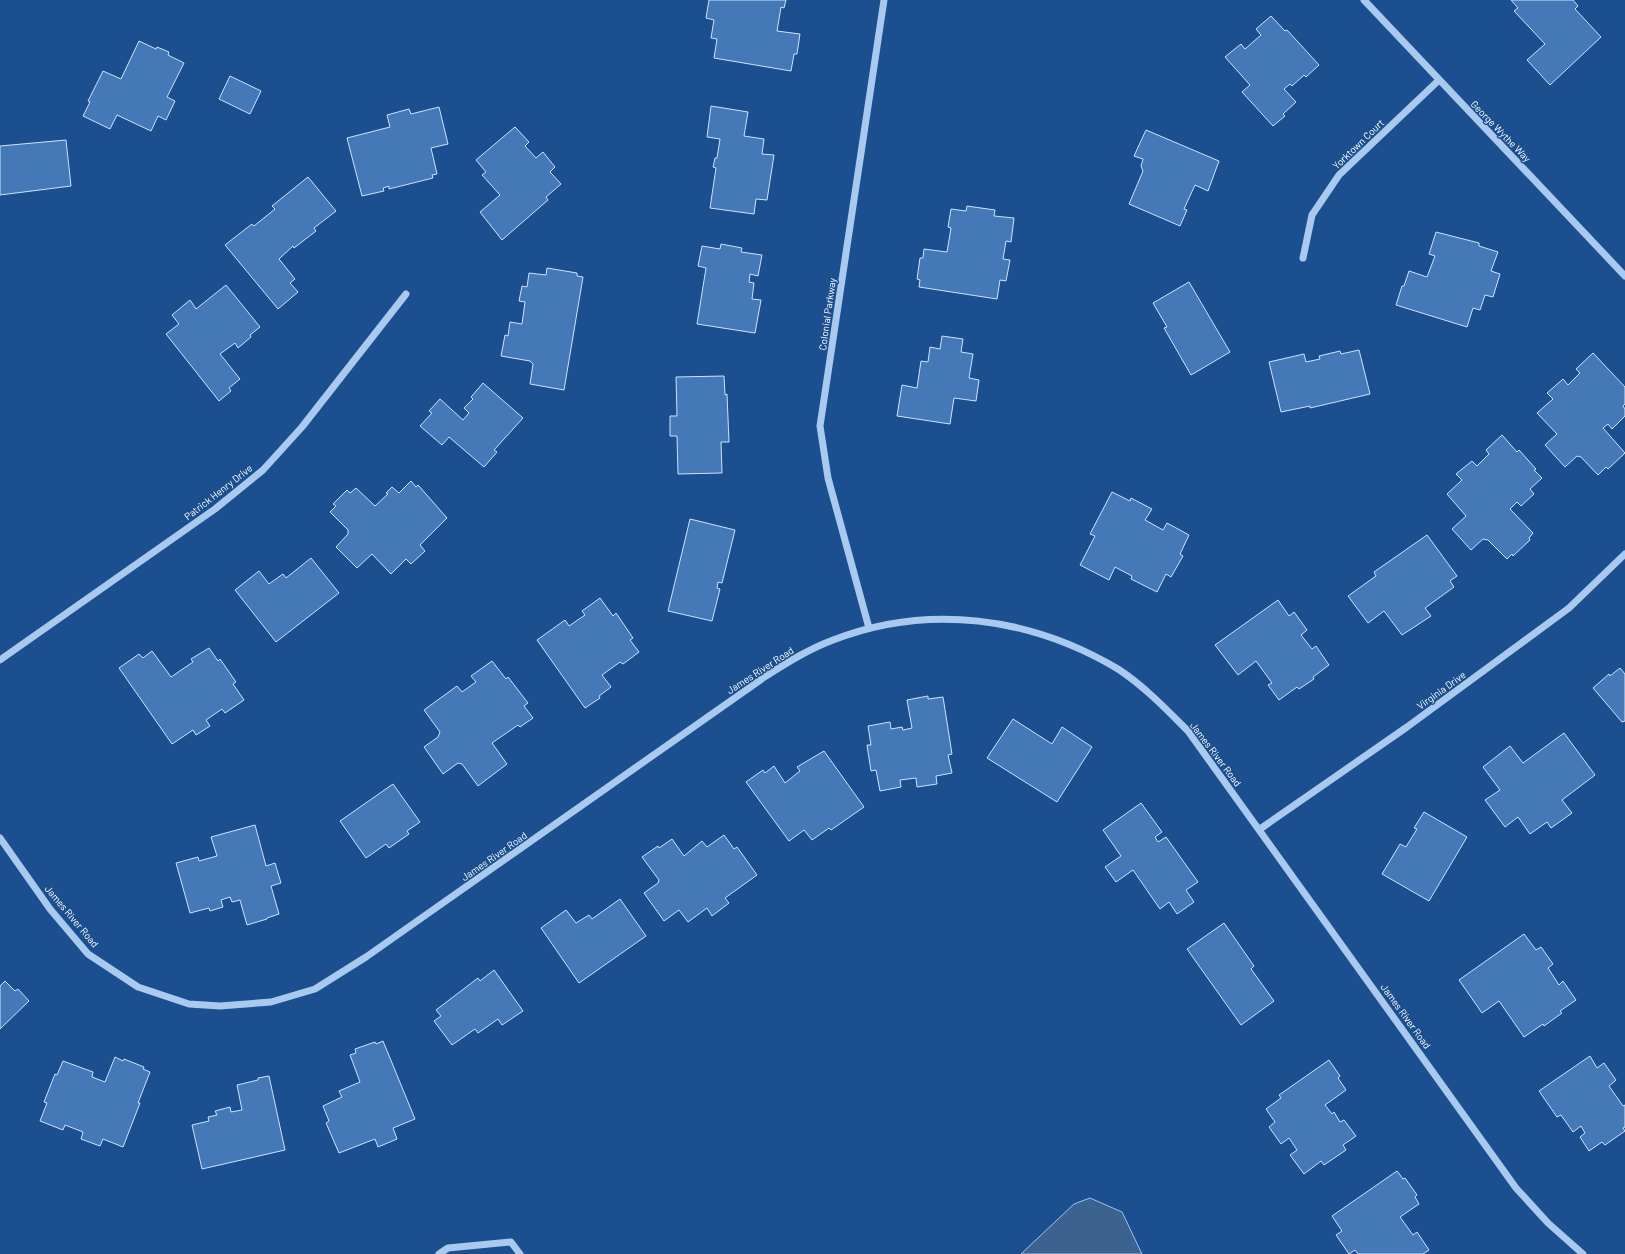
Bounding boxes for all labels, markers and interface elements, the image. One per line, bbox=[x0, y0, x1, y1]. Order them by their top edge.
street label: George Wythe Way bbox=[1469, 98, 1534, 164]
street label: Yorktown Court bbox=[1330, 116, 1386, 172]
street label: Colonial Parkway bbox=[816, 277, 838, 351]
street label: Patrick Henry Drive bbox=[182, 462, 254, 522]
street label: James River Road bbox=[724, 644, 796, 696]
street label: Virginia Drive bbox=[1414, 668, 1468, 712]
street label: James River Road bbox=[1188, 719, 1244, 789]
street label: James River Road bbox=[459, 829, 529, 883]
street label: James River Road bbox=[43, 882, 101, 950]
street label: James River Road bbox=[1378, 981, 1434, 1051]

